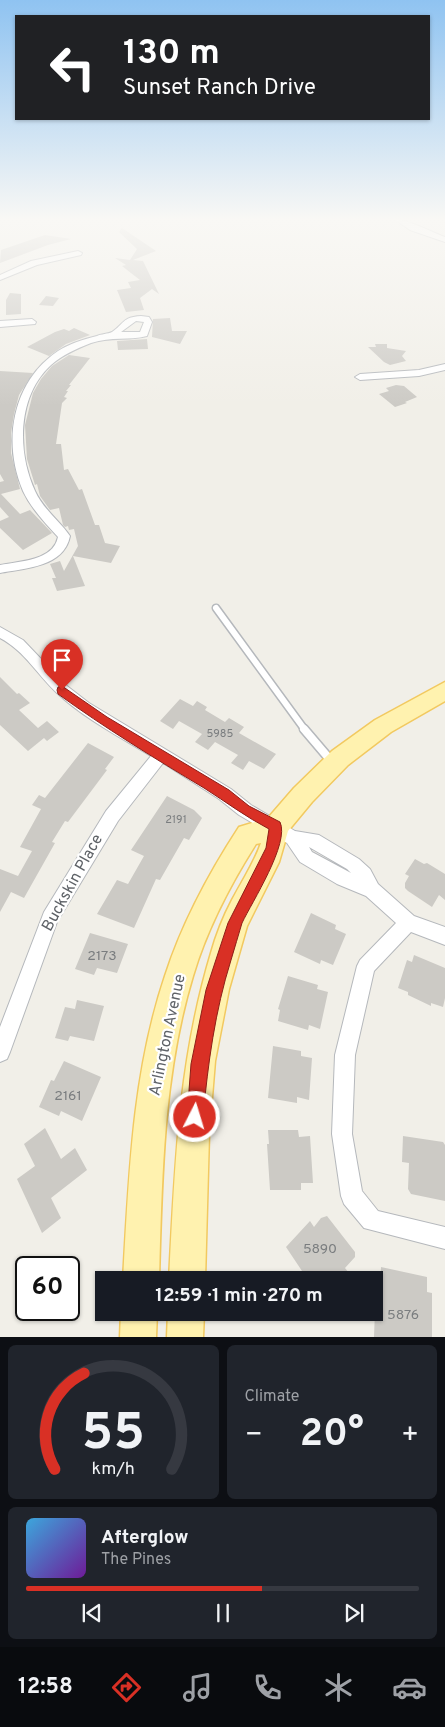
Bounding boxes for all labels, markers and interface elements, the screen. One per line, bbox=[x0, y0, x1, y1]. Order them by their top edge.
text: 130 m bbox=[123, 32, 220, 76]
icon: left bbox=[40, 35, 105, 100]
text: Sunset Ranch Drive bbox=[123, 75, 316, 102]
pin bbox=[41, 639, 83, 690]
icon: arrive bbox=[48, 646, 76, 674]
house number: 5985 bbox=[207, 727, 234, 741]
house number: 2191 bbox=[165, 813, 187, 827]
street label: Buckskin Place bbox=[38, 831, 108, 935]
house number: 2173 bbox=[87, 948, 117, 965]
street label: Arlington Avenue bbox=[145, 972, 191, 1098]
house number: 2161 bbox=[54, 1088, 82, 1105]
position arrow bbox=[168, 1090, 220, 1142]
house number: 5890 bbox=[303, 1241, 337, 1258]
speed limit sign: 60 bbox=[15, 1256, 80, 1321]
text: 12:59 · 1 min · 270 m bbox=[155, 1284, 323, 1308]
house number: 5876 bbox=[387, 1307, 419, 1324]
text: Climate bbox=[245, 1387, 299, 1407]
text: 55 bbox=[81, 1402, 145, 1468]
text: 20° bbox=[300, 1411, 364, 1460]
text: − bbox=[245, 1418, 263, 1454]
text: + bbox=[401, 1418, 419, 1454]
text: km/h bbox=[92, 1458, 135, 1481]
text: Afterglow bbox=[101, 1526, 189, 1550]
text: The Pines bbox=[101, 1550, 171, 1570]
icon: previous bbox=[78, 1599, 106, 1627]
icon: pause bbox=[209, 1599, 237, 1627]
icon: next bbox=[340, 1599, 368, 1627]
icon: directions bbox=[109, 1670, 144, 1705]
icon: music bbox=[180, 1670, 215, 1705]
icon: phone bbox=[250, 1670, 285, 1705]
icon: climate bbox=[321, 1670, 356, 1705]
icon: car bbox=[392, 1670, 427, 1705]
text: 12:58 bbox=[18, 1674, 73, 1701]

